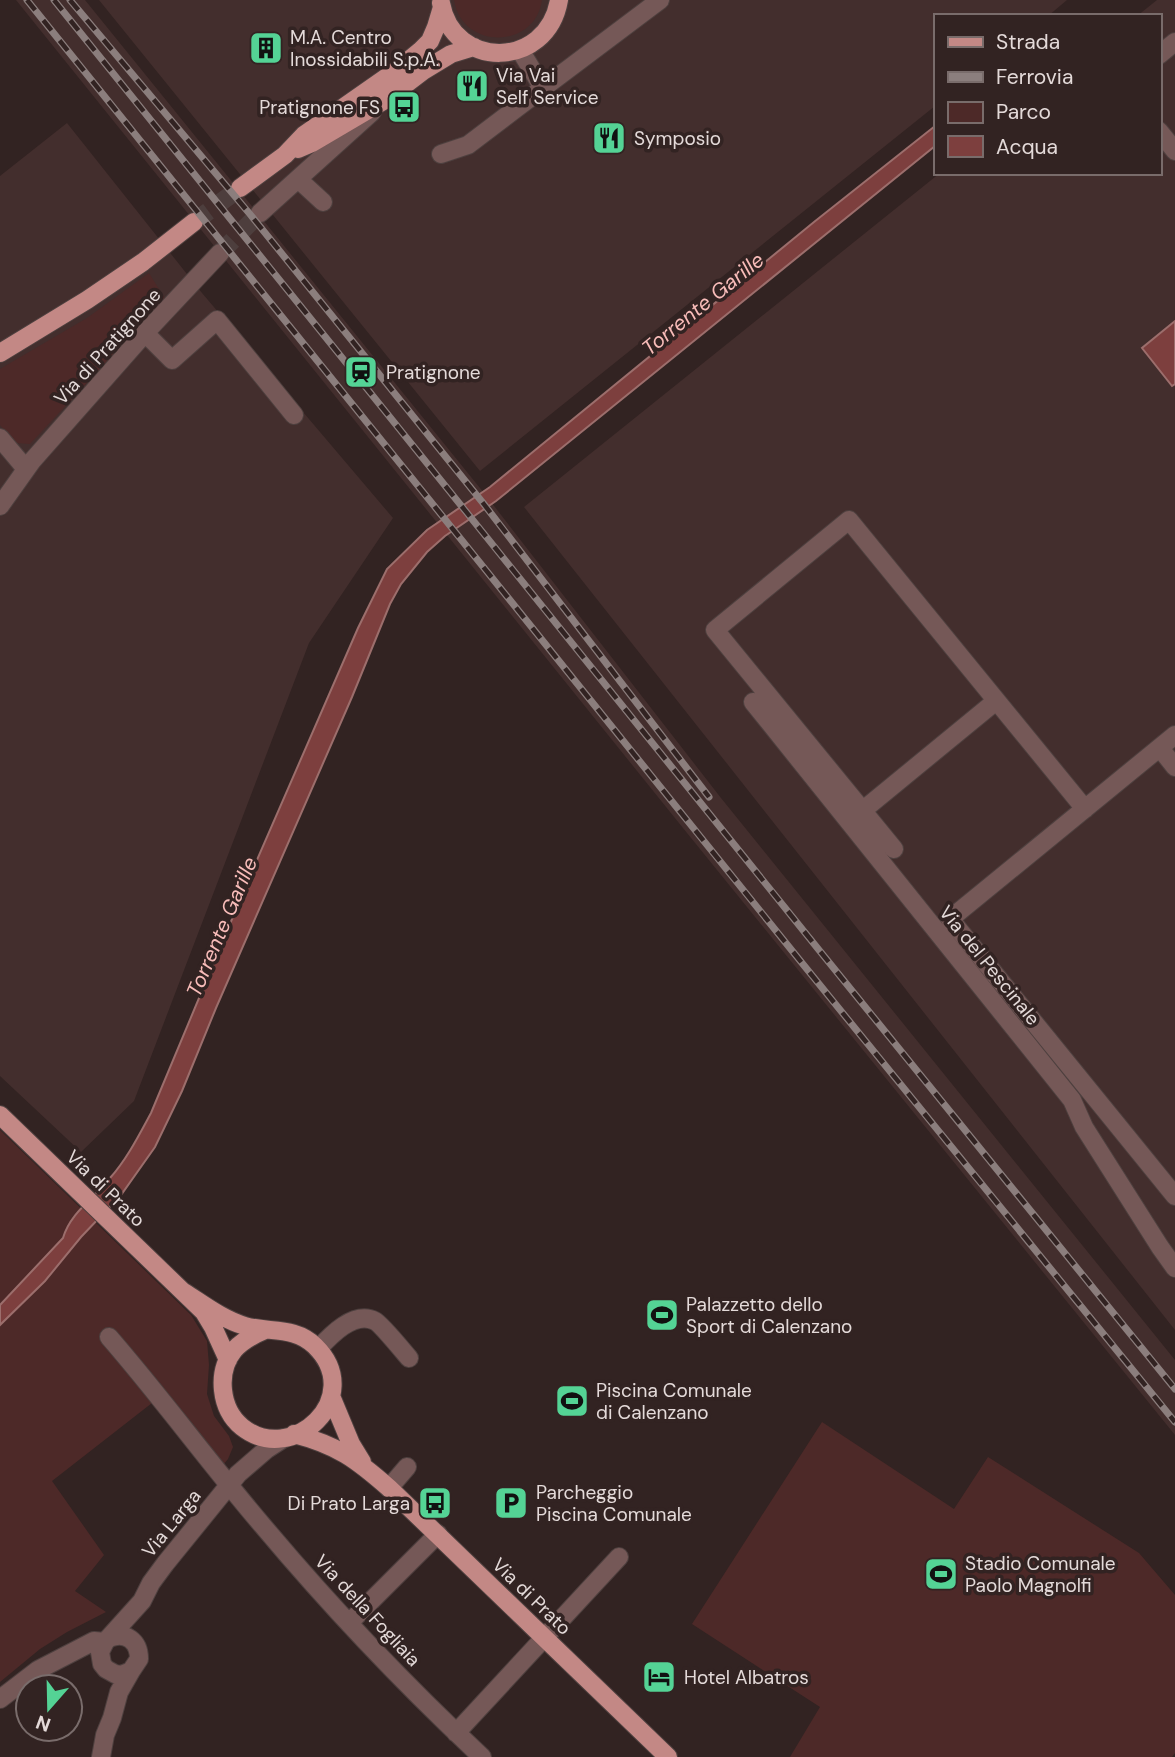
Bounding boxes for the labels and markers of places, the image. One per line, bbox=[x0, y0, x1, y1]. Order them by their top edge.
place label: M.A. Centro Inossidabili S.p.A. bbox=[290, 25, 440, 72]
building icon: M.A. Centro Inossidabili S.p.A. bbox=[247, 29, 285, 67]
place label: Via Vai Self Service bbox=[496, 63, 599, 110]
restaurant icon: Via Vai Self Service bbox=[453, 67, 491, 105]
bus stop icon: Pratignone FS bbox=[385, 88, 423, 126]
place label: Pratignone FS bbox=[259, 95, 380, 120]
restaurant icon: Symposio bbox=[590, 119, 628, 157]
place label: Symposio bbox=[634, 126, 721, 151]
station icon: Pratignone bbox=[342, 353, 380, 391]
place label: Pratignone bbox=[386, 360, 481, 385]
place label: Palazzetto dello Sport di Calenzano bbox=[686, 1292, 852, 1339]
sports icon: Palazzetto dello Sport di Calenzano bbox=[643, 1296, 681, 1334]
place label: Piscina Comunale di Calenzano bbox=[596, 1378, 752, 1425]
sports icon: Piscina Comunale di Calenzano bbox=[553, 1382, 591, 1420]
place label: Parcheggio Piscina Comunale bbox=[536, 1480, 692, 1527]
bus stop icon: Di Prato Larga bbox=[416, 1484, 454, 1522]
parking icon: Parcheggio Piscina Comunale bbox=[492, 1484, 530, 1522]
place label: Di Prato Larga bbox=[288, 1491, 410, 1516]
place label: Stadio Comunale Paolo Magnolfi bbox=[965, 1551, 1116, 1598]
sports icon: Stadio Comunale Paolo Magnolfi bbox=[922, 1555, 960, 1593]
hotel icon: Hotel Albatros bbox=[640, 1658, 678, 1696]
place label: Hotel Albatros bbox=[684, 1665, 809, 1690]

